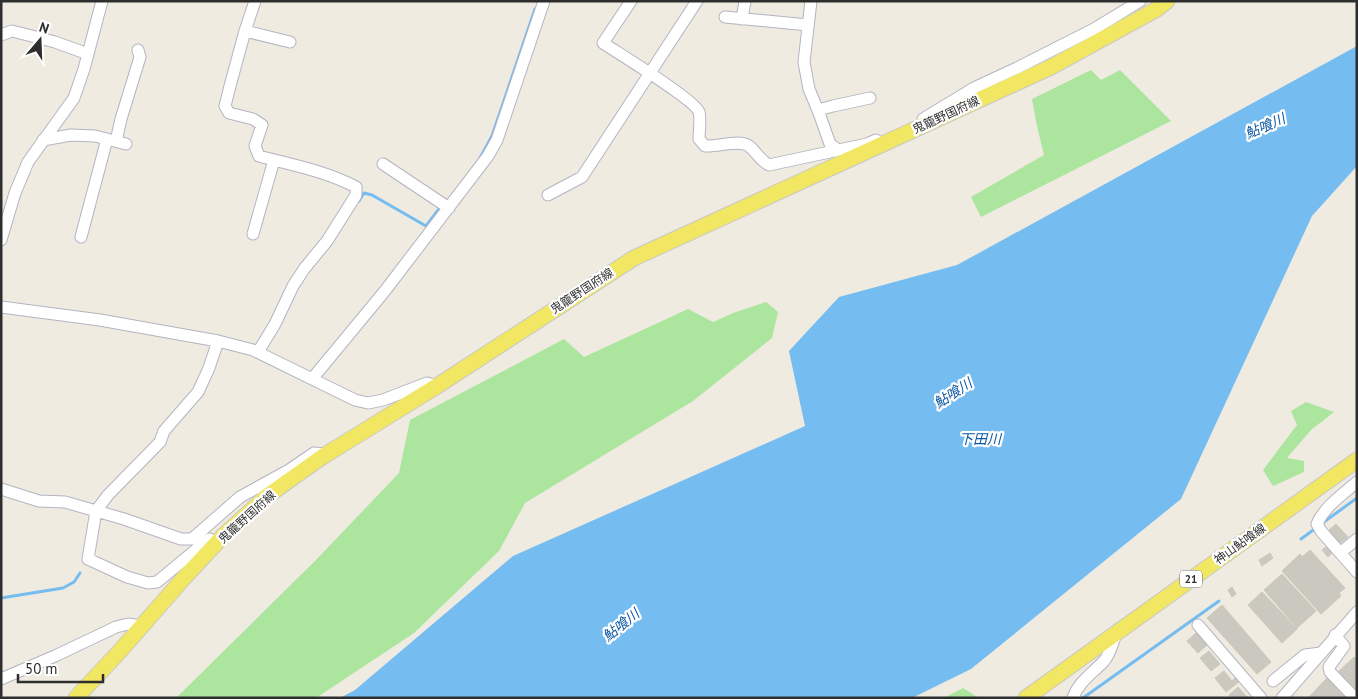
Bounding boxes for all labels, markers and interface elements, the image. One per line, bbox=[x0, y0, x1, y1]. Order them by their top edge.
north arrow bbox=[15, 15, 65, 65]
text: N bbox=[37, 18, 52, 38]
street label: 鬼籠野国府線 bbox=[910, 93, 982, 137]
water label: 鮎喰川 bbox=[1242, 108, 1290, 143]
street label: 鬼籠野国府線 bbox=[547, 265, 616, 316]
water label: 鮎喰川 bbox=[930, 373, 977, 412]
water label: 下田川 bbox=[959, 430, 1003, 448]
street label: 鬼籠野国府線 bbox=[215, 487, 278, 546]
street label: 神山鮎喰線 bbox=[1211, 520, 1268, 567]
road number: 21 bbox=[1180, 570, 1202, 588]
water label: 鮎喰川 bbox=[599, 604, 645, 645]
scale bar bbox=[18, 652, 102, 684]
text: 50 m bbox=[25, 659, 58, 678]

